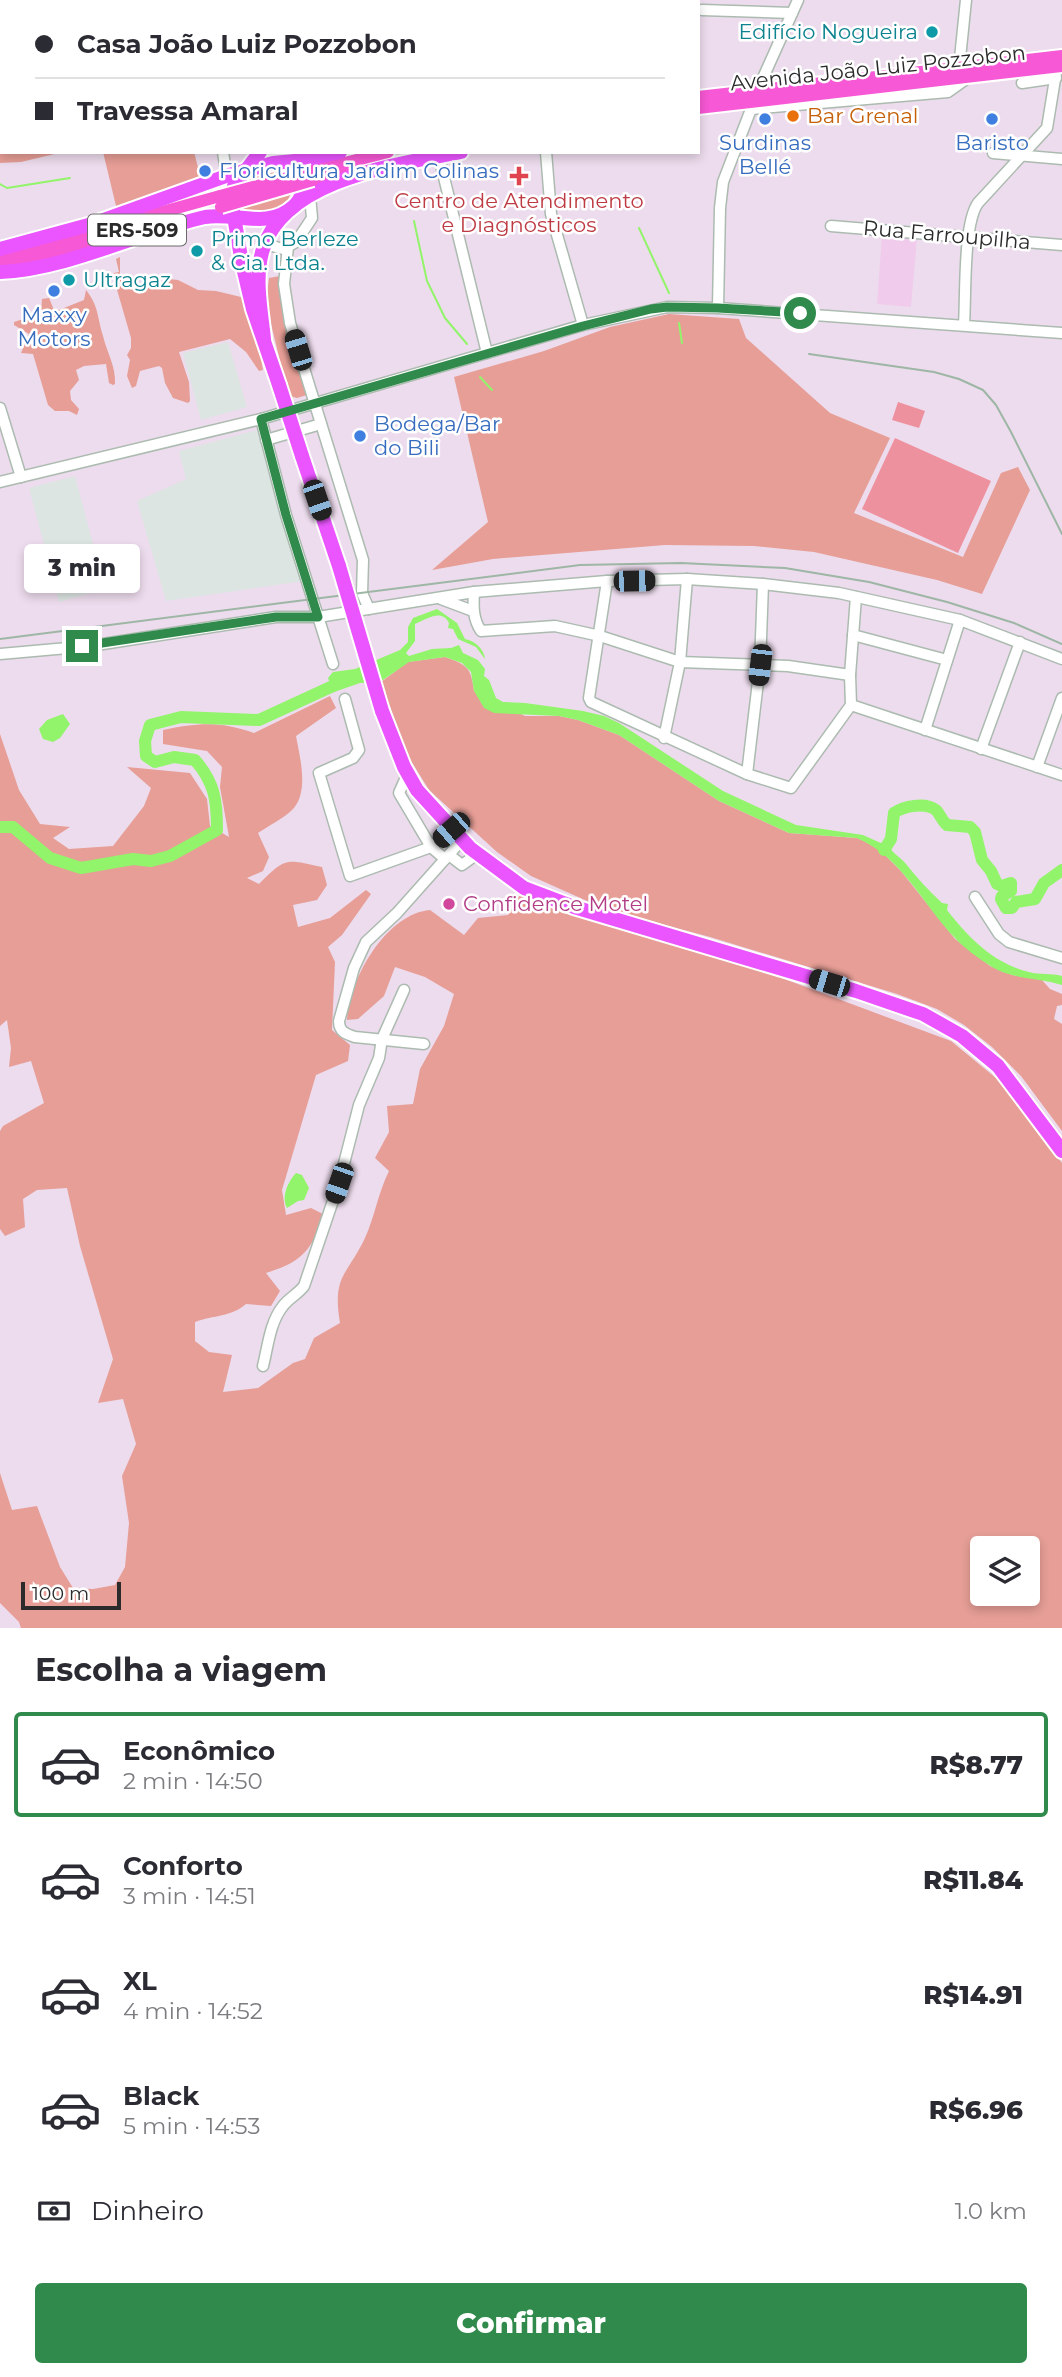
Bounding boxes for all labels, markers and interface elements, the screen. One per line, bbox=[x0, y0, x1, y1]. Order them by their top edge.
place label: Edifício Nogueira bbox=[738, 19, 918, 44]
marker: Edifício Nogueira bbox=[924, 24, 940, 40]
text: Casa João Luiz Pozzobon bbox=[77, 28, 417, 60]
street label: Avenida João Luiz Pozzobon bbox=[729, 40, 1027, 95]
text: Travessa Amaral bbox=[77, 95, 299, 127]
place label: Bar Grenal bbox=[807, 103, 918, 128]
marker: Bar Grenal bbox=[785, 108, 801, 124]
marker: Surdinas Bellé bbox=[757, 111, 773, 127]
marker: Baristo bbox=[984, 111, 1000, 127]
place label: Surdinas Bellé bbox=[719, 130, 811, 179]
place label: Baristo bbox=[955, 130, 1029, 155]
place label: Floricultura Jardim Colinas bbox=[219, 158, 499, 183]
marker: Floricultura Jardim Colinas bbox=[197, 163, 213, 179]
marker: Centro de Atendimento e Diagnósticos bbox=[509, 166, 529, 186]
place label: Centro de Atendimento e Diagnósticos bbox=[394, 188, 644, 237]
road number: ERS-509 bbox=[88, 214, 186, 246]
street label: Rua Farroupilha bbox=[862, 215, 1032, 254]
place label: Primo Berleze & Cia. Ltda. bbox=[211, 226, 359, 275]
marker: Primo Berleze & Cia. Ltda. bbox=[189, 243, 205, 259]
place label: Ultragaz bbox=[83, 267, 171, 292]
marker: Ultragaz bbox=[61, 272, 77, 288]
marker: Maxxy Motors bbox=[46, 283, 62, 299]
route start bbox=[784, 297, 816, 329]
place label: Maxxy Motors bbox=[17, 302, 91, 351]
car bbox=[282, 327, 315, 373]
place label: Bodega/Bar do Bili bbox=[374, 411, 500, 460]
marker: Bodega/Bar do Bili bbox=[352, 428, 368, 444]
car bbox=[301, 477, 334, 523]
callout: 3 min bbox=[24, 544, 140, 594]
text: 3 min bbox=[48, 554, 116, 582]
car bbox=[613, 570, 656, 592]
route end bbox=[66, 630, 98, 662]
car bbox=[748, 643, 773, 687]
car bbox=[429, 808, 474, 852]
place label: Confidence Motel bbox=[463, 891, 648, 916]
marker: Confidence Motel bbox=[441, 896, 457, 912]
car bbox=[806, 967, 853, 999]
car bbox=[323, 1160, 356, 1206]
map controls bbox=[970, 1536, 1040, 1606]
button: layers bbox=[970, 1536, 1040, 1606]
scale bar bbox=[21, 1579, 121, 1611]
text: 100 m bbox=[32, 1582, 89, 1605]
text: Escolha a viagem bbox=[35, 1650, 327, 1689]
icon: car bbox=[39, 1733, 102, 1796]
text: Econômico bbox=[123, 1735, 275, 1767]
text: R$8.77 bbox=[930, 1749, 1023, 1781]
text: 2 min · 14:50 bbox=[123, 1767, 263, 1795]
icon: car bbox=[39, 1848, 102, 1911]
text: Conforto bbox=[123, 1850, 243, 1882]
text: R$11.84 bbox=[923, 1864, 1023, 1896]
text: 3 min · 14:51 bbox=[123, 1882, 256, 1910]
icon: car bbox=[39, 1963, 102, 2026]
text: XL bbox=[123, 1965, 157, 1997]
text: R$14.91 bbox=[923, 1979, 1023, 2011]
text: 4 min · 14:52 bbox=[123, 1997, 263, 2025]
icon: car bbox=[39, 2078, 102, 2141]
text: Black bbox=[123, 2080, 199, 2112]
text: R$6.96 bbox=[929, 2094, 1023, 2126]
text: 5 min · 14:53 bbox=[123, 2112, 260, 2140]
icon: cash bbox=[35, 2192, 73, 2230]
text: Dinheiro bbox=[91, 2195, 204, 2227]
text: 1.0 km bbox=[955, 2197, 1027, 2225]
button: Confirmar bbox=[35, 2283, 1027, 2363]

